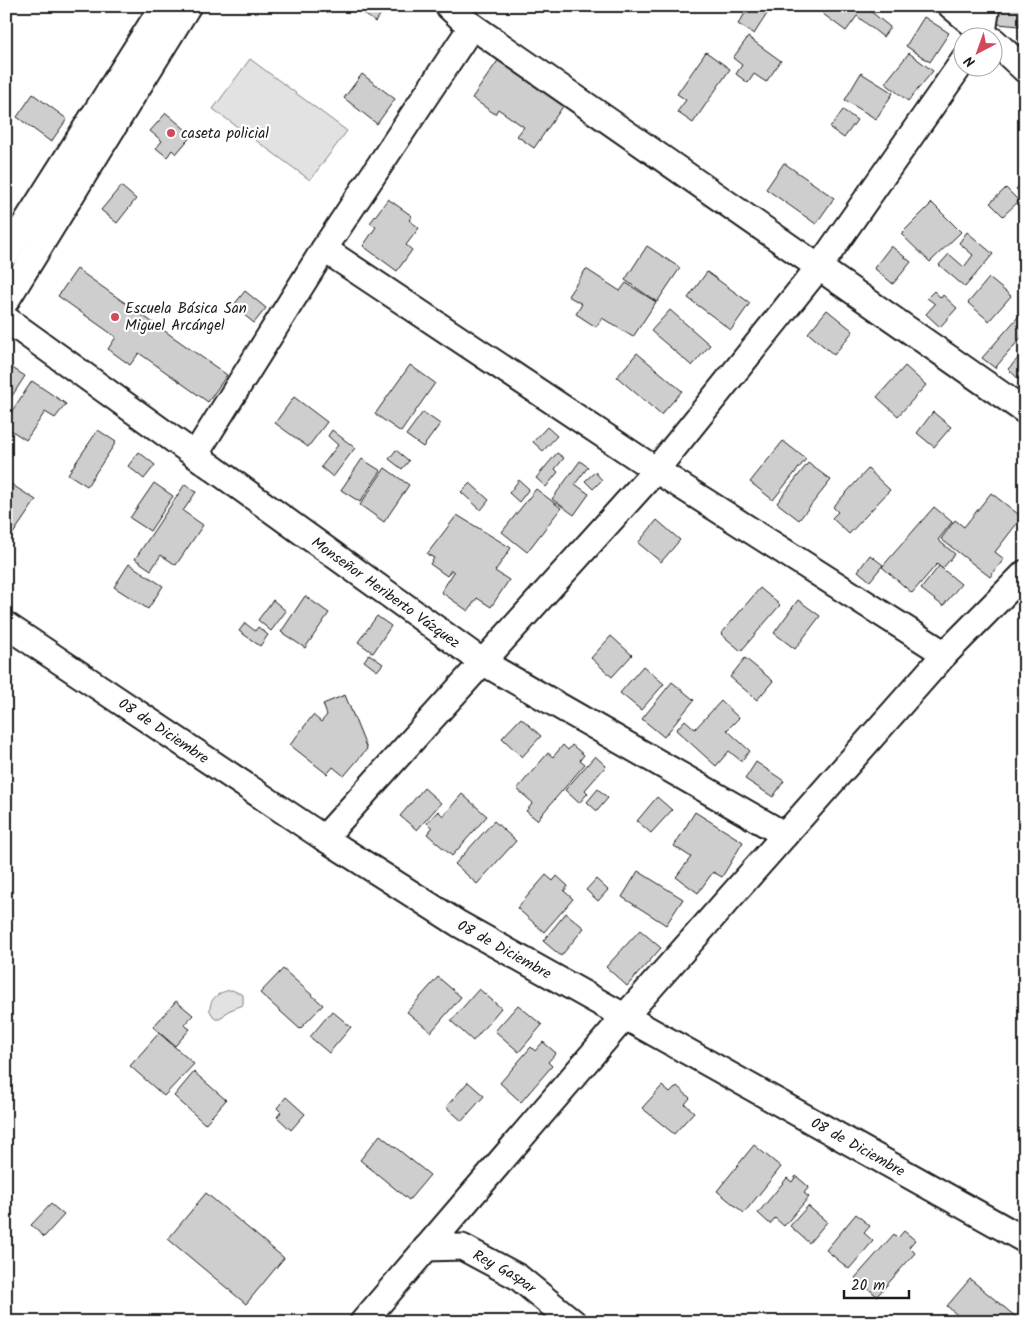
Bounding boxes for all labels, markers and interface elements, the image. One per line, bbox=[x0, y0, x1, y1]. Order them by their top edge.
north arrow bbox=[954, 28, 1004, 78]
text: N bbox=[959, 50, 981, 72]
place label: caseta policial bbox=[181, 122, 269, 146]
marker: caseta policial bbox=[165, 127, 177, 139]
place label: Escuela Básica San Miguel Arcángel bbox=[125, 297, 247, 338]
marker: Escuela Básica San Miguel Arcángel bbox=[109, 311, 121, 323]
street label: Monseñor Heriberto Vázquez bbox=[306, 531, 465, 655]
street label: 08 de Diciembre bbox=[113, 692, 214, 771]
street label: 08 de Diciembre bbox=[453, 914, 556, 986]
street label: 08 de Diciembre bbox=[806, 1112, 909, 1184]
street label: Rey Gaspar bbox=[468, 1244, 542, 1301]
scale bar bbox=[844, 1268, 908, 1300]
text: 20 m bbox=[851, 1274, 885, 1298]

